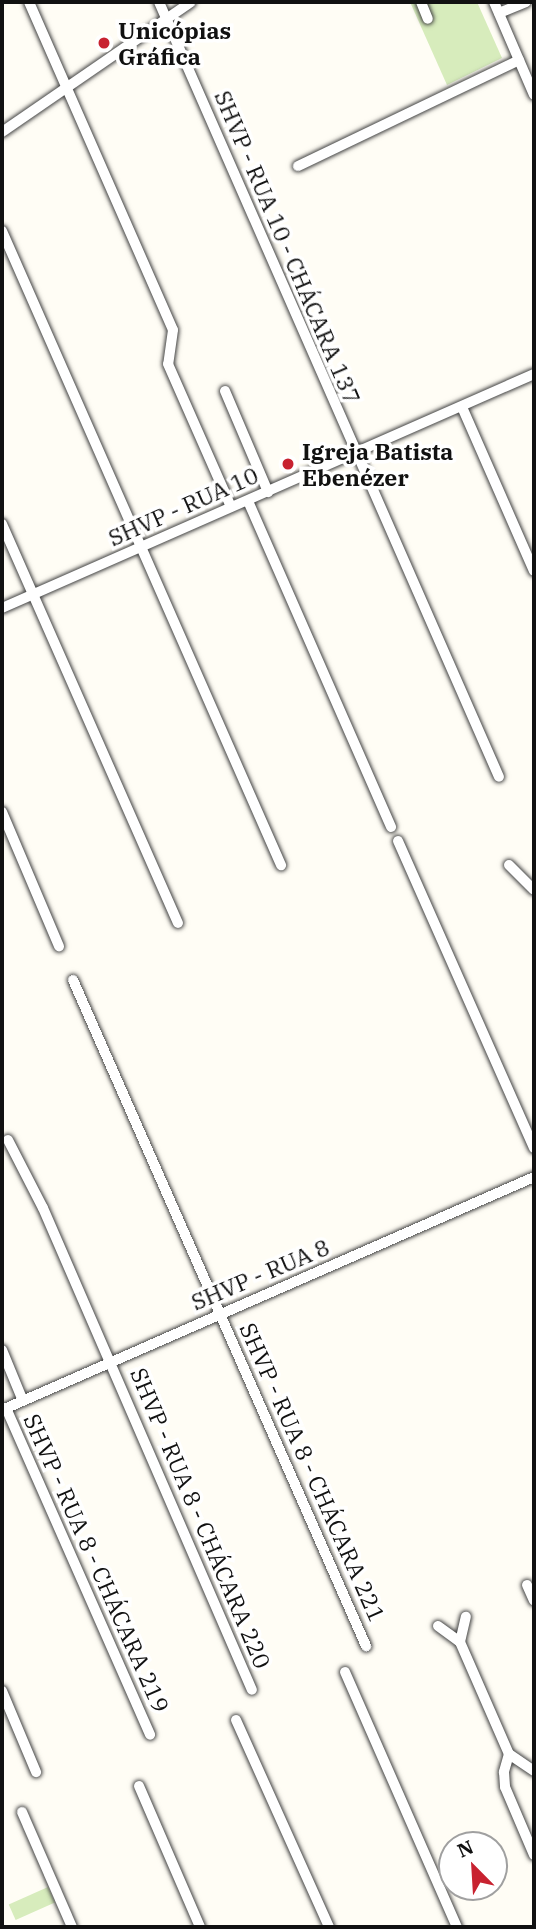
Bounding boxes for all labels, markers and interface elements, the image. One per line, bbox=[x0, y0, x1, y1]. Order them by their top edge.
place label: Unicópias Gráfica bbox=[118, 16, 231, 70]
marker: Unicópias Gráfica bbox=[96, 35, 112, 51]
street label: SHVP - RUA 10 - CHÁCARA 137 bbox=[209, 86, 367, 408]
place label: Igreja Batista Ebenézer bbox=[302, 437, 453, 491]
marker: Igreja Batista Ebenézer bbox=[280, 456, 296, 472]
street label: SHVP - RUA 10 bbox=[104, 461, 262, 551]
street label: SHVP - RUA 8 bbox=[187, 1232, 333, 1316]
street label: SHVP - RUA 8 - CHÁCARA 221 bbox=[235, 1318, 391, 1626]
street label: SHVP - RUA 8 - CHÁCARA 220 bbox=[125, 1364, 277, 1672]
street label: SHVP - RUA 8 - CHÁCARA 219 bbox=[19, 1409, 175, 1717]
north arrow bbox=[438, 1831, 508, 1901]
text: N bbox=[454, 1835, 477, 1863]

